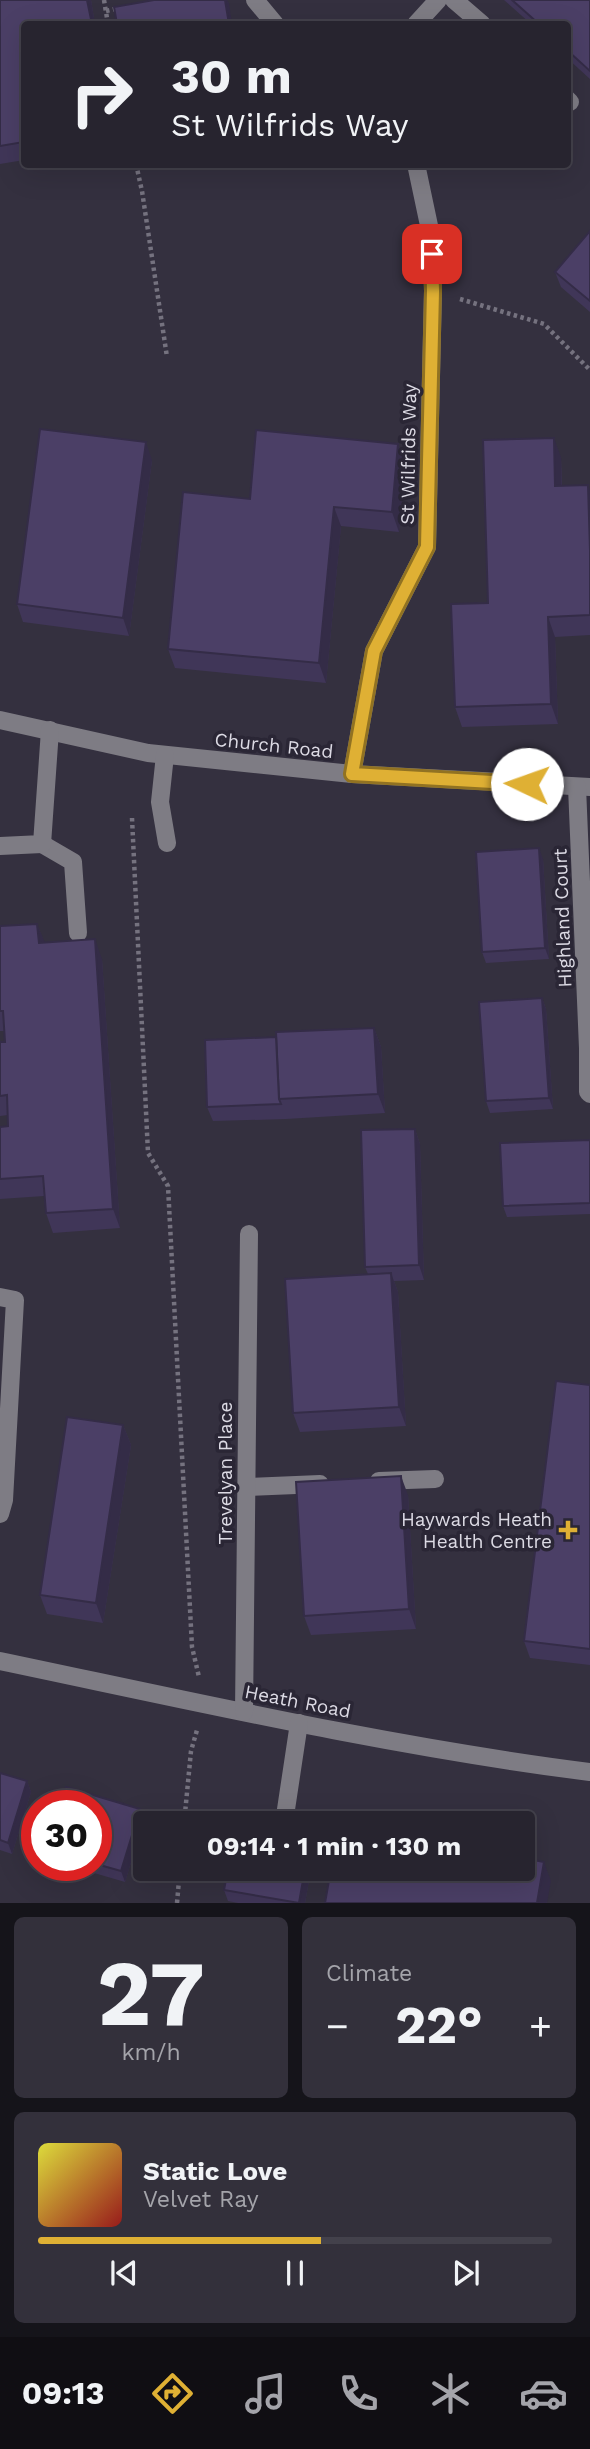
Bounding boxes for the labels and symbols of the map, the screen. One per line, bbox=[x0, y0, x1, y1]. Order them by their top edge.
pin bbox=[402, 224, 462, 284]
street label: St Wilfrids Way bbox=[396, 383, 421, 525]
street label: Church Road bbox=[213, 728, 334, 763]
position arrow bbox=[490, 747, 564, 821]
street label: Highland Court bbox=[549, 848, 576, 988]
street label: Trevelyan Place bbox=[214, 1402, 237, 1544]
place label: Haywards Heath Health Centre bbox=[401, 1508, 552, 1553]
marker: Haywards Heath Health Centre bbox=[558, 1520, 578, 1540]
street label: Heath Road bbox=[243, 1680, 353, 1723]
speed limit sign: 30 bbox=[21, 1790, 112, 1881]

